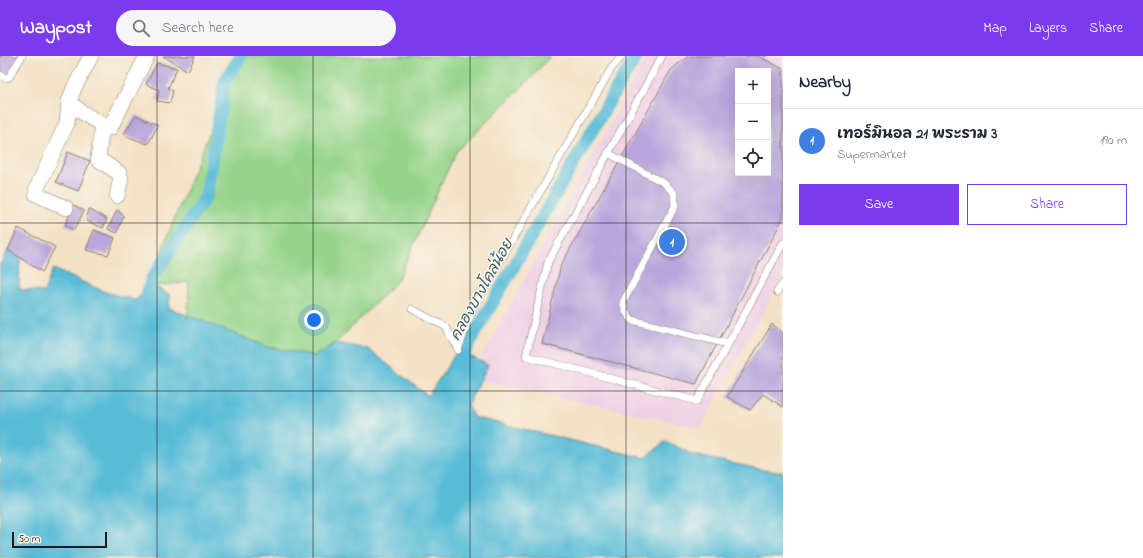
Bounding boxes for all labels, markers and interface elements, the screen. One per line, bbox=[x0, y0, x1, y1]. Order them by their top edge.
search box bbox=[116, 10, 396, 46]
text: Waypost bbox=[20, 15, 92, 42]
icon: search bbox=[130, 17, 152, 39]
text: Search here bbox=[162, 17, 234, 39]
text: Map bbox=[983, 18, 1007, 39]
text: Layers bbox=[1029, 18, 1067, 39]
text: Share bbox=[1089, 18, 1123, 39]
map controls bbox=[735, 68, 771, 176]
button: + bbox=[735, 68, 771, 104]
text: Nearby bbox=[799, 70, 851, 95]
button: − bbox=[735, 104, 771, 140]
text: เทอร์มินอล 21 พระราม 3 bbox=[837, 123, 998, 145]
text: 1 bbox=[810, 131, 814, 150]
text: 190 m bbox=[1100, 131, 1127, 150]
button: locate bbox=[735, 140, 771, 176]
text: Supermarket bbox=[837, 145, 907, 164]
button: Save bbox=[799, 184, 959, 225]
button: Share bbox=[967, 184, 1127, 225]
pin: 1 bbox=[659, 227, 685, 257]
water label: คลองบางโคล่น้อย bbox=[445, 234, 520, 345]
your location bbox=[304, 310, 324, 330]
scale bar bbox=[12, 530, 107, 549]
text: 50 m bbox=[18, 531, 40, 547]

